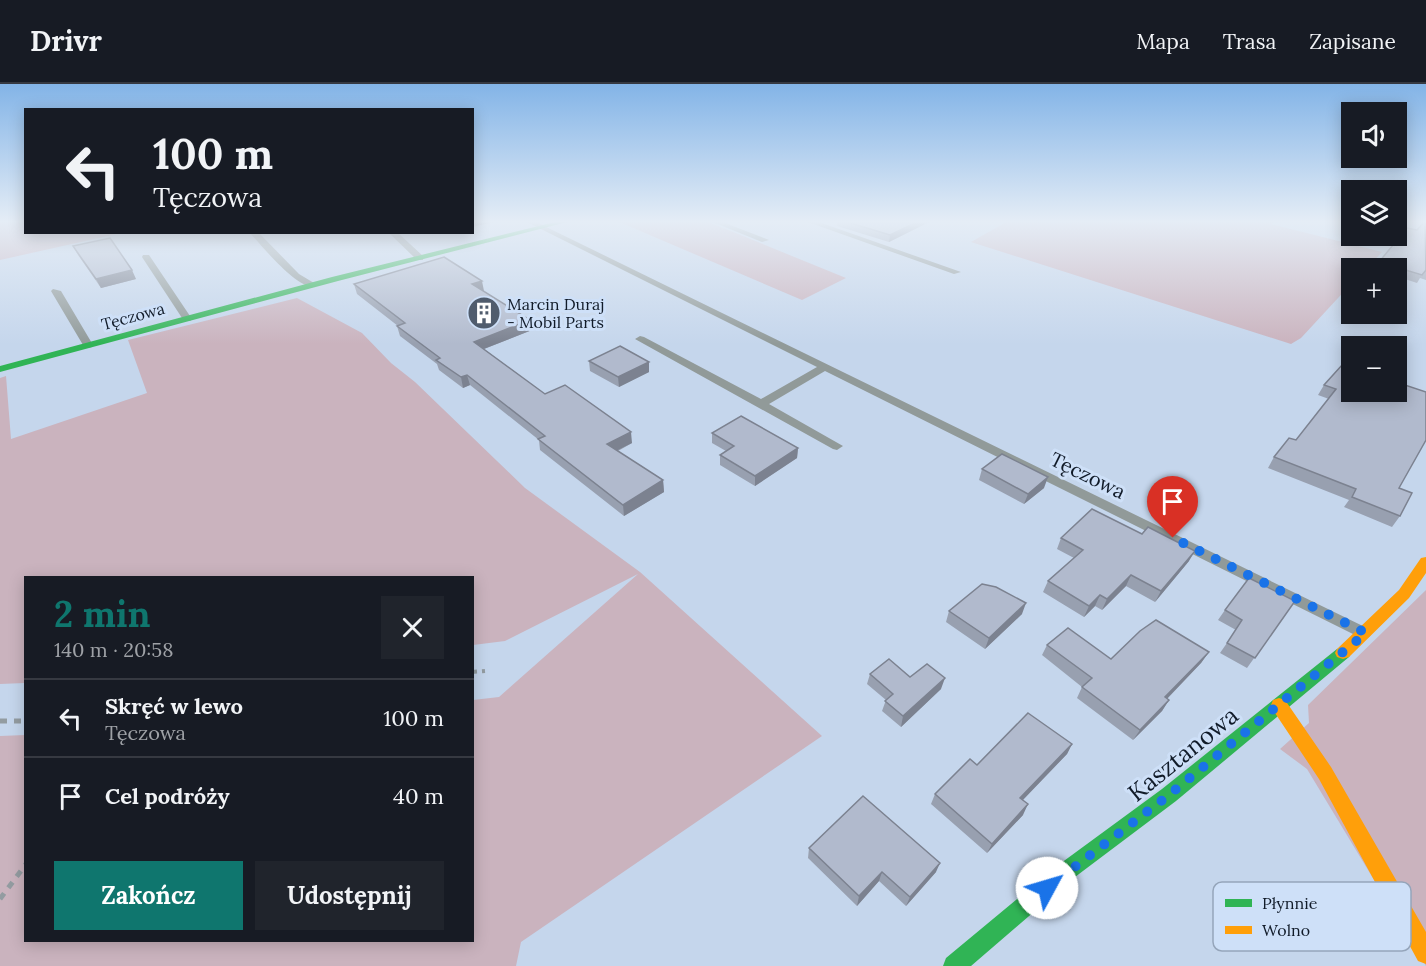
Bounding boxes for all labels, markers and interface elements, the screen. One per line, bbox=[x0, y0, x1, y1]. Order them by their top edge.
text: Drivr bbox=[30, 23, 102, 59]
text: Mapa bbox=[1136, 28, 1190, 55]
text: Trasa bbox=[1223, 28, 1276, 55]
text: Zapisane bbox=[1309, 28, 1396, 55]
map controls bbox=[1341, 102, 1407, 402]
button: sound bbox=[1341, 102, 1407, 168]
text: 100 m bbox=[153, 127, 273, 181]
icon: left bbox=[54, 132, 132, 210]
text: Tęczowa bbox=[153, 180, 262, 214]
button: layers bbox=[1341, 180, 1407, 246]
button: + bbox=[1341, 258, 1407, 324]
place label: Marcin Duraj - Mobil Parts bbox=[507, 294, 604, 332]
building icon: Marcin Duraj - Mobil Parts bbox=[466, 295, 502, 331]
street label: Tęczowa bbox=[99, 298, 167, 334]
button: − bbox=[1341, 336, 1407, 402]
street label: Tęczowa bbox=[1046, 446, 1130, 504]
pin bbox=[1147, 476, 1198, 538]
icon: arrive bbox=[1156, 485, 1189, 518]
text: 2 min bbox=[54, 591, 151, 637]
button: close bbox=[381, 596, 444, 659]
text: 140 m · 20:58 bbox=[54, 637, 174, 662]
text: Skręć w lewo bbox=[105, 692, 243, 720]
street label: Kasztanowa bbox=[1121, 700, 1245, 808]
icon: left bbox=[54, 702, 87, 735]
text: 100 m bbox=[383, 704, 444, 732]
text: Tęczowa bbox=[105, 720, 186, 745]
icon: arrive bbox=[54, 780, 87, 813]
text: Cel podróży bbox=[105, 782, 230, 810]
text: 40 m bbox=[393, 782, 444, 810]
position arrow bbox=[1015, 856, 1079, 920]
button: Zakończ bbox=[54, 861, 243, 930]
button: Udostępnij bbox=[255, 861, 444, 930]
legend bbox=[1213, 882, 1411, 951]
text: Płynnie bbox=[1262, 893, 1318, 913]
text: Wolno bbox=[1262, 920, 1310, 940]

